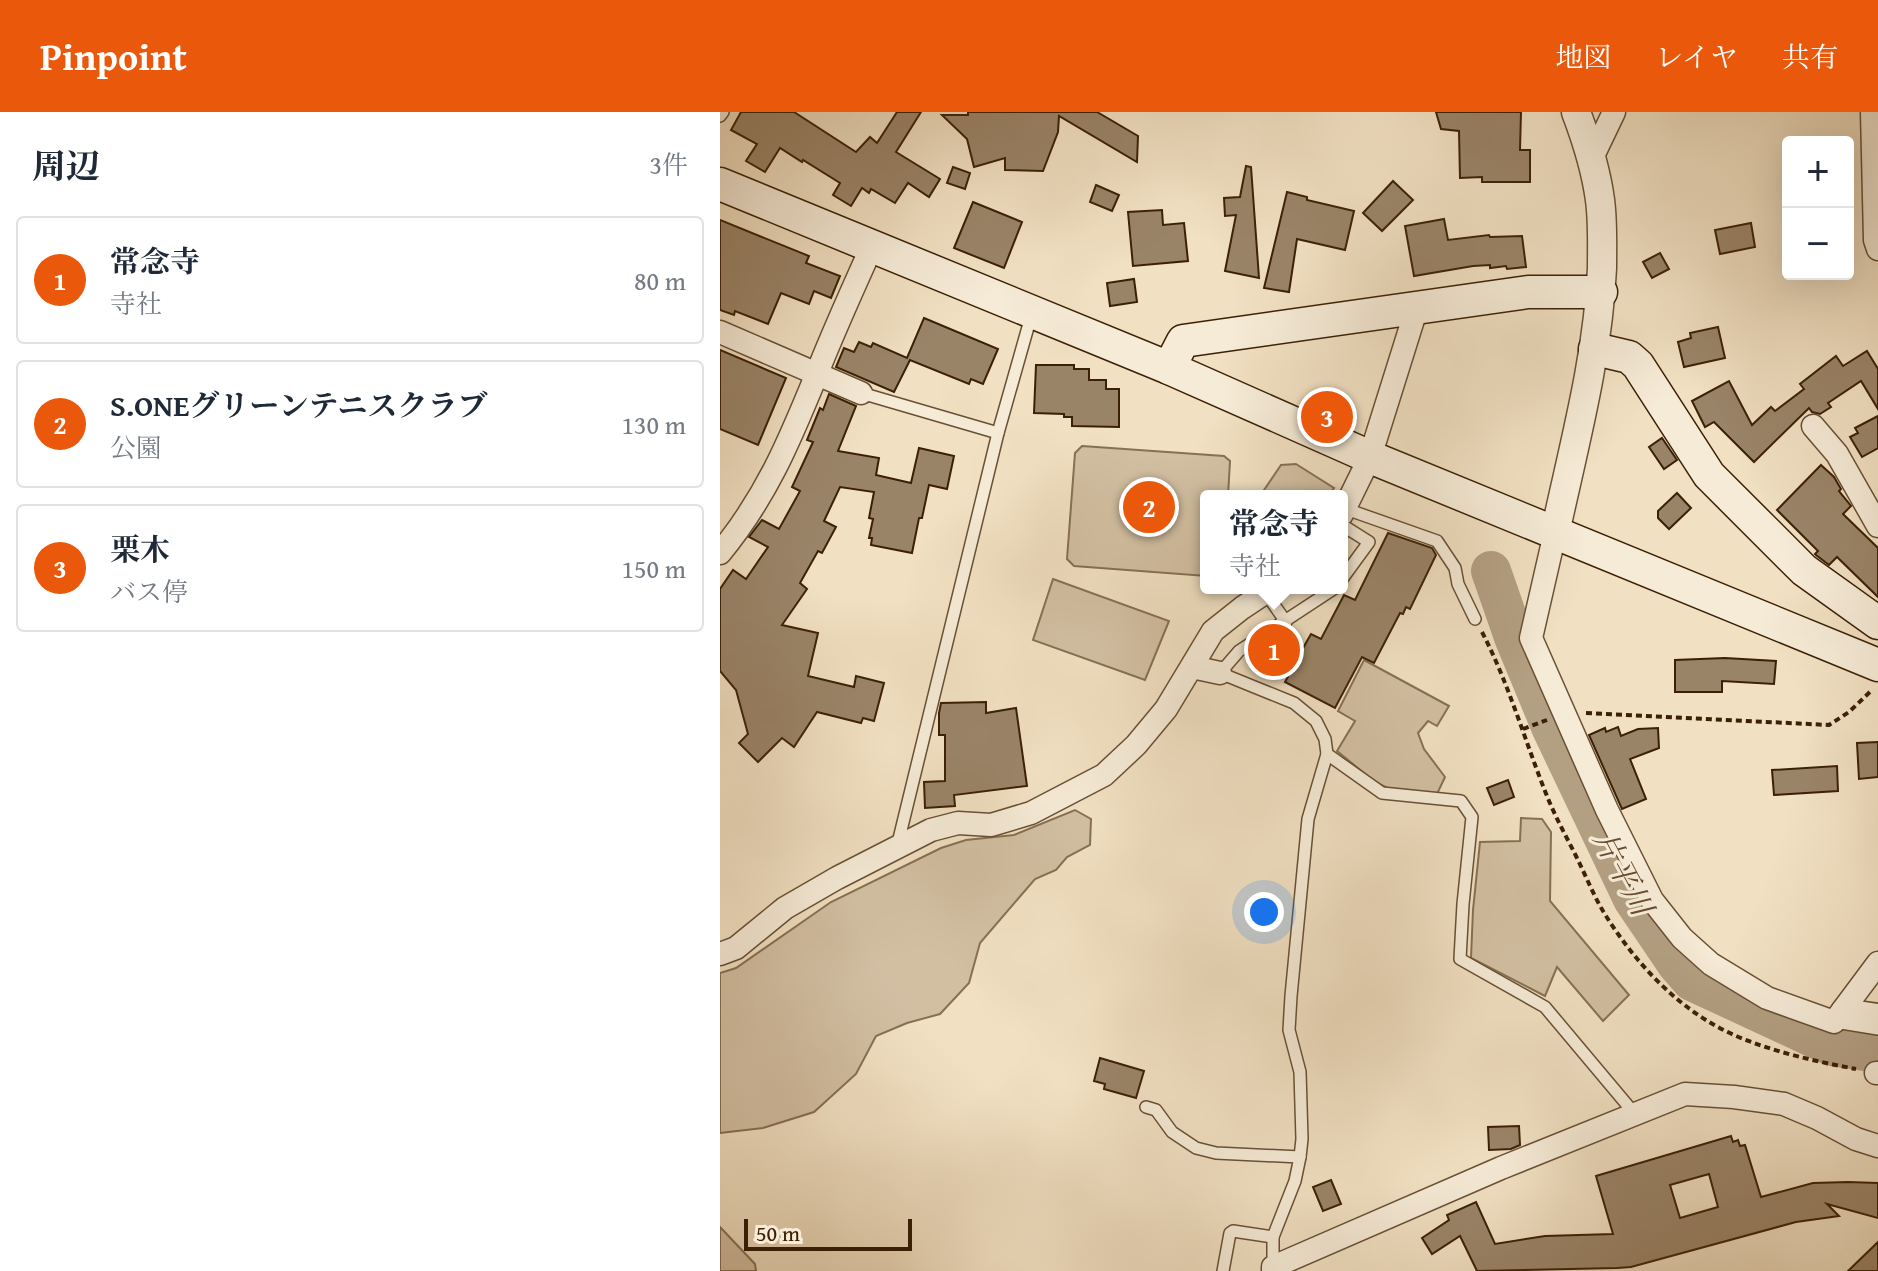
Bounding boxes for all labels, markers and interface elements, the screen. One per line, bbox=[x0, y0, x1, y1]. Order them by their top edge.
text: Pinpoint bbox=[40, 28, 187, 84]
text: 地図 bbox=[1555, 36, 1611, 77]
text: レイヤ bbox=[1655, 36, 1738, 77]
text: 共有 bbox=[1782, 36, 1838, 77]
map controls bbox=[1782, 136, 1854, 280]
button: + bbox=[1782, 136, 1854, 208]
text: 周辺 bbox=[32, 141, 100, 190]
text: 3件 bbox=[649, 145, 688, 184]
button: − bbox=[1782, 208, 1854, 280]
text: 常念寺 bbox=[110, 239, 200, 283]
text: 1 bbox=[53, 261, 67, 300]
text: 80 m bbox=[634, 261, 686, 300]
text: 寺社 bbox=[110, 284, 162, 323]
text: S.ONEグリーンテニスクラブ bbox=[110, 383, 487, 427]
pin: 3 bbox=[1301, 387, 1353, 447]
text: 2 bbox=[53, 405, 67, 444]
text: 130 m bbox=[621, 405, 686, 444]
text: 公園 bbox=[110, 428, 162, 467]
pin: 2 bbox=[1123, 477, 1175, 537]
popup bbox=[1200, 490, 1348, 594]
text: 常念寺 bbox=[1229, 501, 1319, 545]
text: 栗木 bbox=[110, 527, 170, 571]
text: 寺社 bbox=[1229, 546, 1281, 585]
text: 3 bbox=[53, 549, 67, 588]
text: 150 m bbox=[621, 549, 686, 588]
text: バス停 bbox=[110, 572, 188, 611]
pin: 1 bbox=[1248, 620, 1300, 680]
water label: 片平川 bbox=[1583, 822, 1666, 925]
your location bbox=[1244, 892, 1284, 932]
scale bar bbox=[744, 1215, 912, 1251]
text: 50 m bbox=[756, 1217, 800, 1249]

